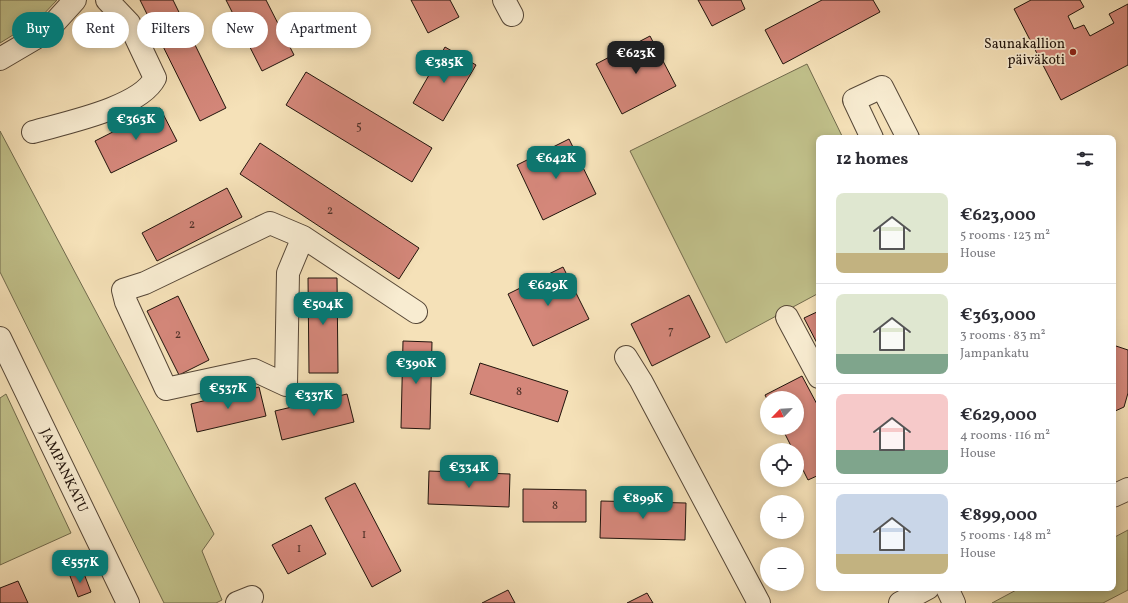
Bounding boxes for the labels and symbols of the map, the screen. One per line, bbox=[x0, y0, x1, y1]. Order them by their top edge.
place label: Saunakallion päiväkoti bbox=[984, 35, 1065, 70]
pin: €623K bbox=[608, 41, 664, 75]
marker: Saunakallion päiväkoti bbox=[1068, 47, 1078, 57]
pin: €385K bbox=[416, 50, 472, 84]
pin: €363K bbox=[108, 107, 164, 141]
house number: 5 bbox=[356, 119, 362, 135]
pin: €642K bbox=[528, 146, 584, 180]
house number: 2 bbox=[327, 203, 333, 219]
house number: 2 bbox=[189, 217, 195, 233]
pin: €629K bbox=[520, 273, 576, 307]
pin: €504K bbox=[295, 292, 351, 326]
house number: 7 bbox=[668, 323, 674, 339]
house number: 2 bbox=[175, 327, 181, 343]
pin: €390K bbox=[388, 351, 444, 385]
pin: €537K bbox=[200, 376, 256, 410]
pin: €337K bbox=[286, 383, 342, 417]
house number: 8 bbox=[516, 384, 522, 400]
north arrow bbox=[760, 391, 804, 435]
street label: JAMPANKATU bbox=[36, 425, 92, 516]
pin: €334K bbox=[441, 455, 497, 489]
pin: €899K bbox=[615, 486, 671, 520]
house number: 8 bbox=[552, 498, 558, 514]
house number: 1 bbox=[362, 527, 366, 543]
house number: 1 bbox=[297, 541, 301, 557]
pin: €557K bbox=[52, 550, 108, 584]

